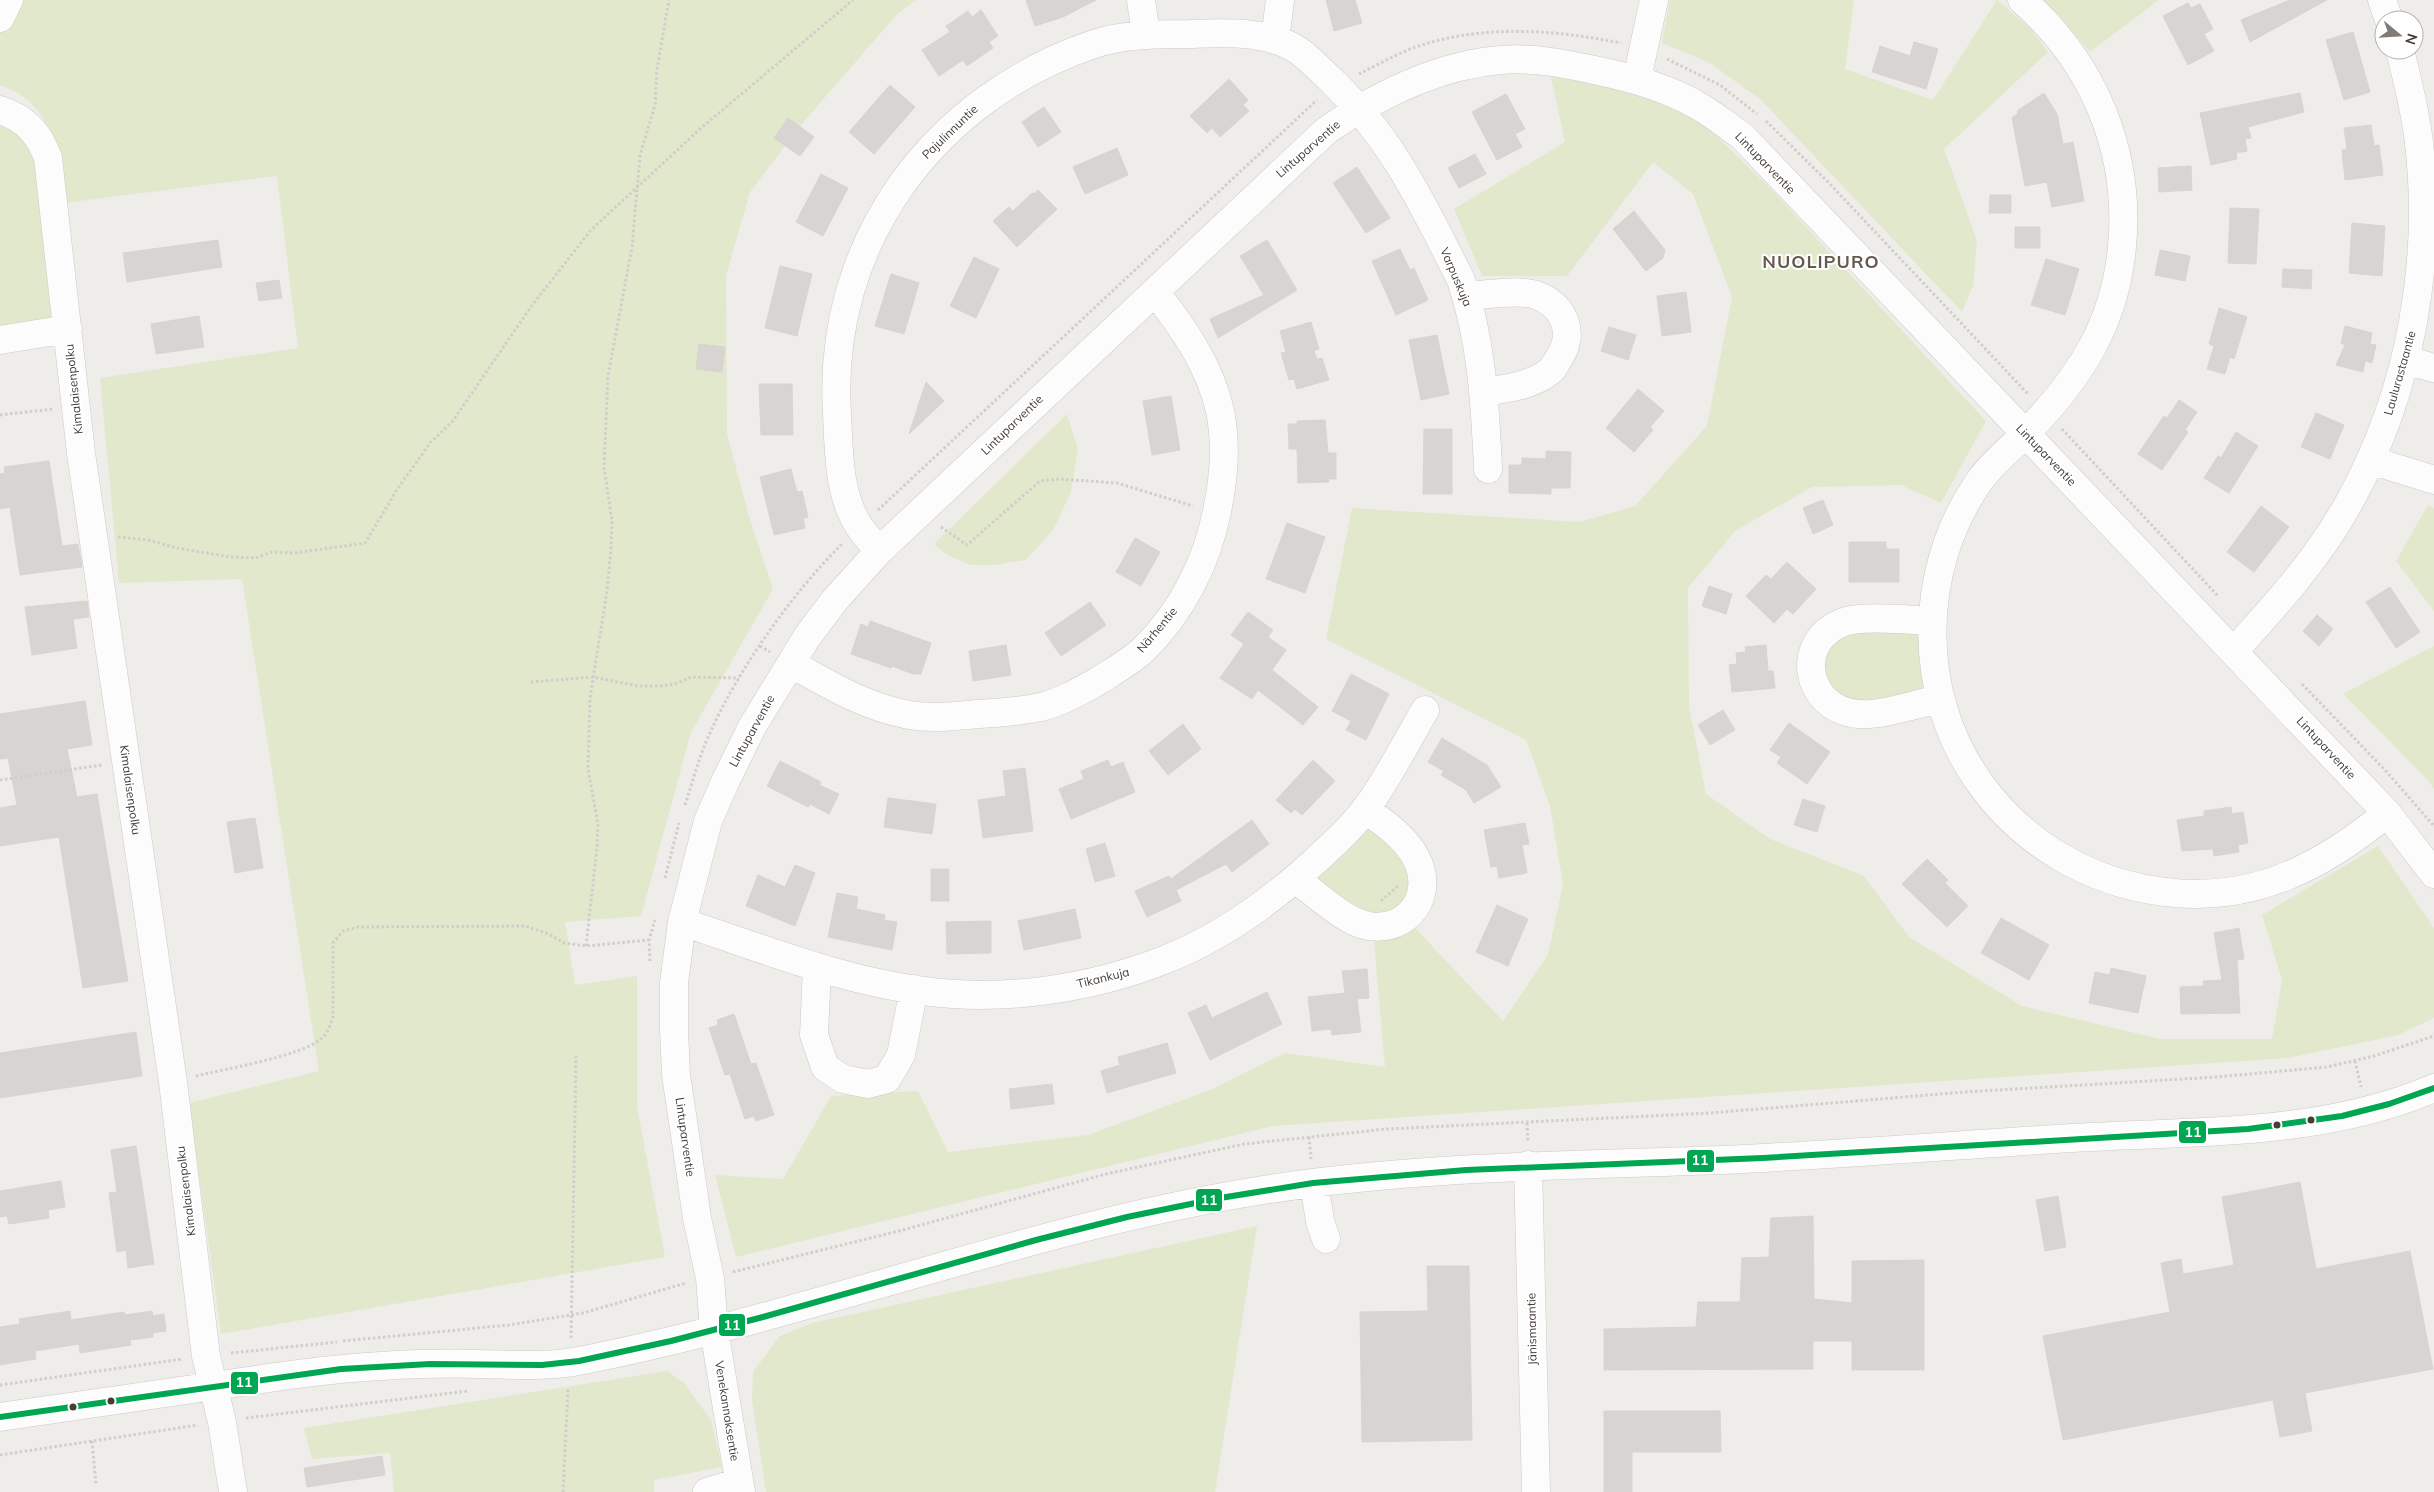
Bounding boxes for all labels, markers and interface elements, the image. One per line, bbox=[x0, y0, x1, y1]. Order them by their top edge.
north arrow bbox=[2374, 10, 2424, 60]
text: N bbox=[2401, 31, 2422, 47]
street label: Pajulinnuntie bbox=[919, 101, 981, 162]
street label: Lintuparventie bbox=[1273, 117, 1343, 181]
street label: Lintuparventie bbox=[1732, 129, 1799, 197]
street label: Varpuskuja bbox=[1437, 245, 1476, 308]
district label: NUOLIPURO bbox=[1762, 250, 1880, 273]
street label: Laulurastaantie bbox=[2380, 329, 2419, 417]
street label: Kimalaisenpolku bbox=[61, 343, 86, 435]
street label: Lintuparventie bbox=[978, 391, 1046, 458]
street label: Lintuparventie bbox=[2013, 421, 2080, 489]
street label: Närhentie bbox=[1133, 604, 1180, 655]
street label: Lintuparventie bbox=[726, 692, 778, 769]
street label: Lintuparventie bbox=[2294, 713, 2359, 782]
street label: Kimalaisenpolku bbox=[117, 744, 144, 836]
street label: Tikankuja bbox=[1075, 964, 1131, 991]
street label: Lintuparventie bbox=[672, 1096, 698, 1178]
unlabelled marker bbox=[2306, 1115, 2316, 1125]
line badge: 11 bbox=[2178, 1120, 2207, 1144]
unlabelled marker bbox=[2272, 1120, 2282, 1130]
text: 11 bbox=[2185, 1123, 2201, 1141]
street label: Kimalaisenpolku bbox=[173, 1145, 198, 1237]
line badge: 11 bbox=[1686, 1149, 1715, 1173]
text: 11 bbox=[1692, 1151, 1708, 1169]
line badge: 11 bbox=[1195, 1188, 1223, 1212]
text: 11 bbox=[1201, 1191, 1217, 1209]
street label: Jänismaantie bbox=[1523, 1293, 1540, 1365]
line badge: 11 bbox=[718, 1313, 746, 1337]
text: 11 bbox=[724, 1316, 740, 1334]
street label: Venekannaksentie bbox=[712, 1360, 743, 1462]
line badge: 11 bbox=[230, 1371, 259, 1395]
text: 11 bbox=[236, 1373, 252, 1391]
unlabelled marker bbox=[106, 1396, 116, 1406]
unlabelled marker bbox=[68, 1402, 78, 1412]

